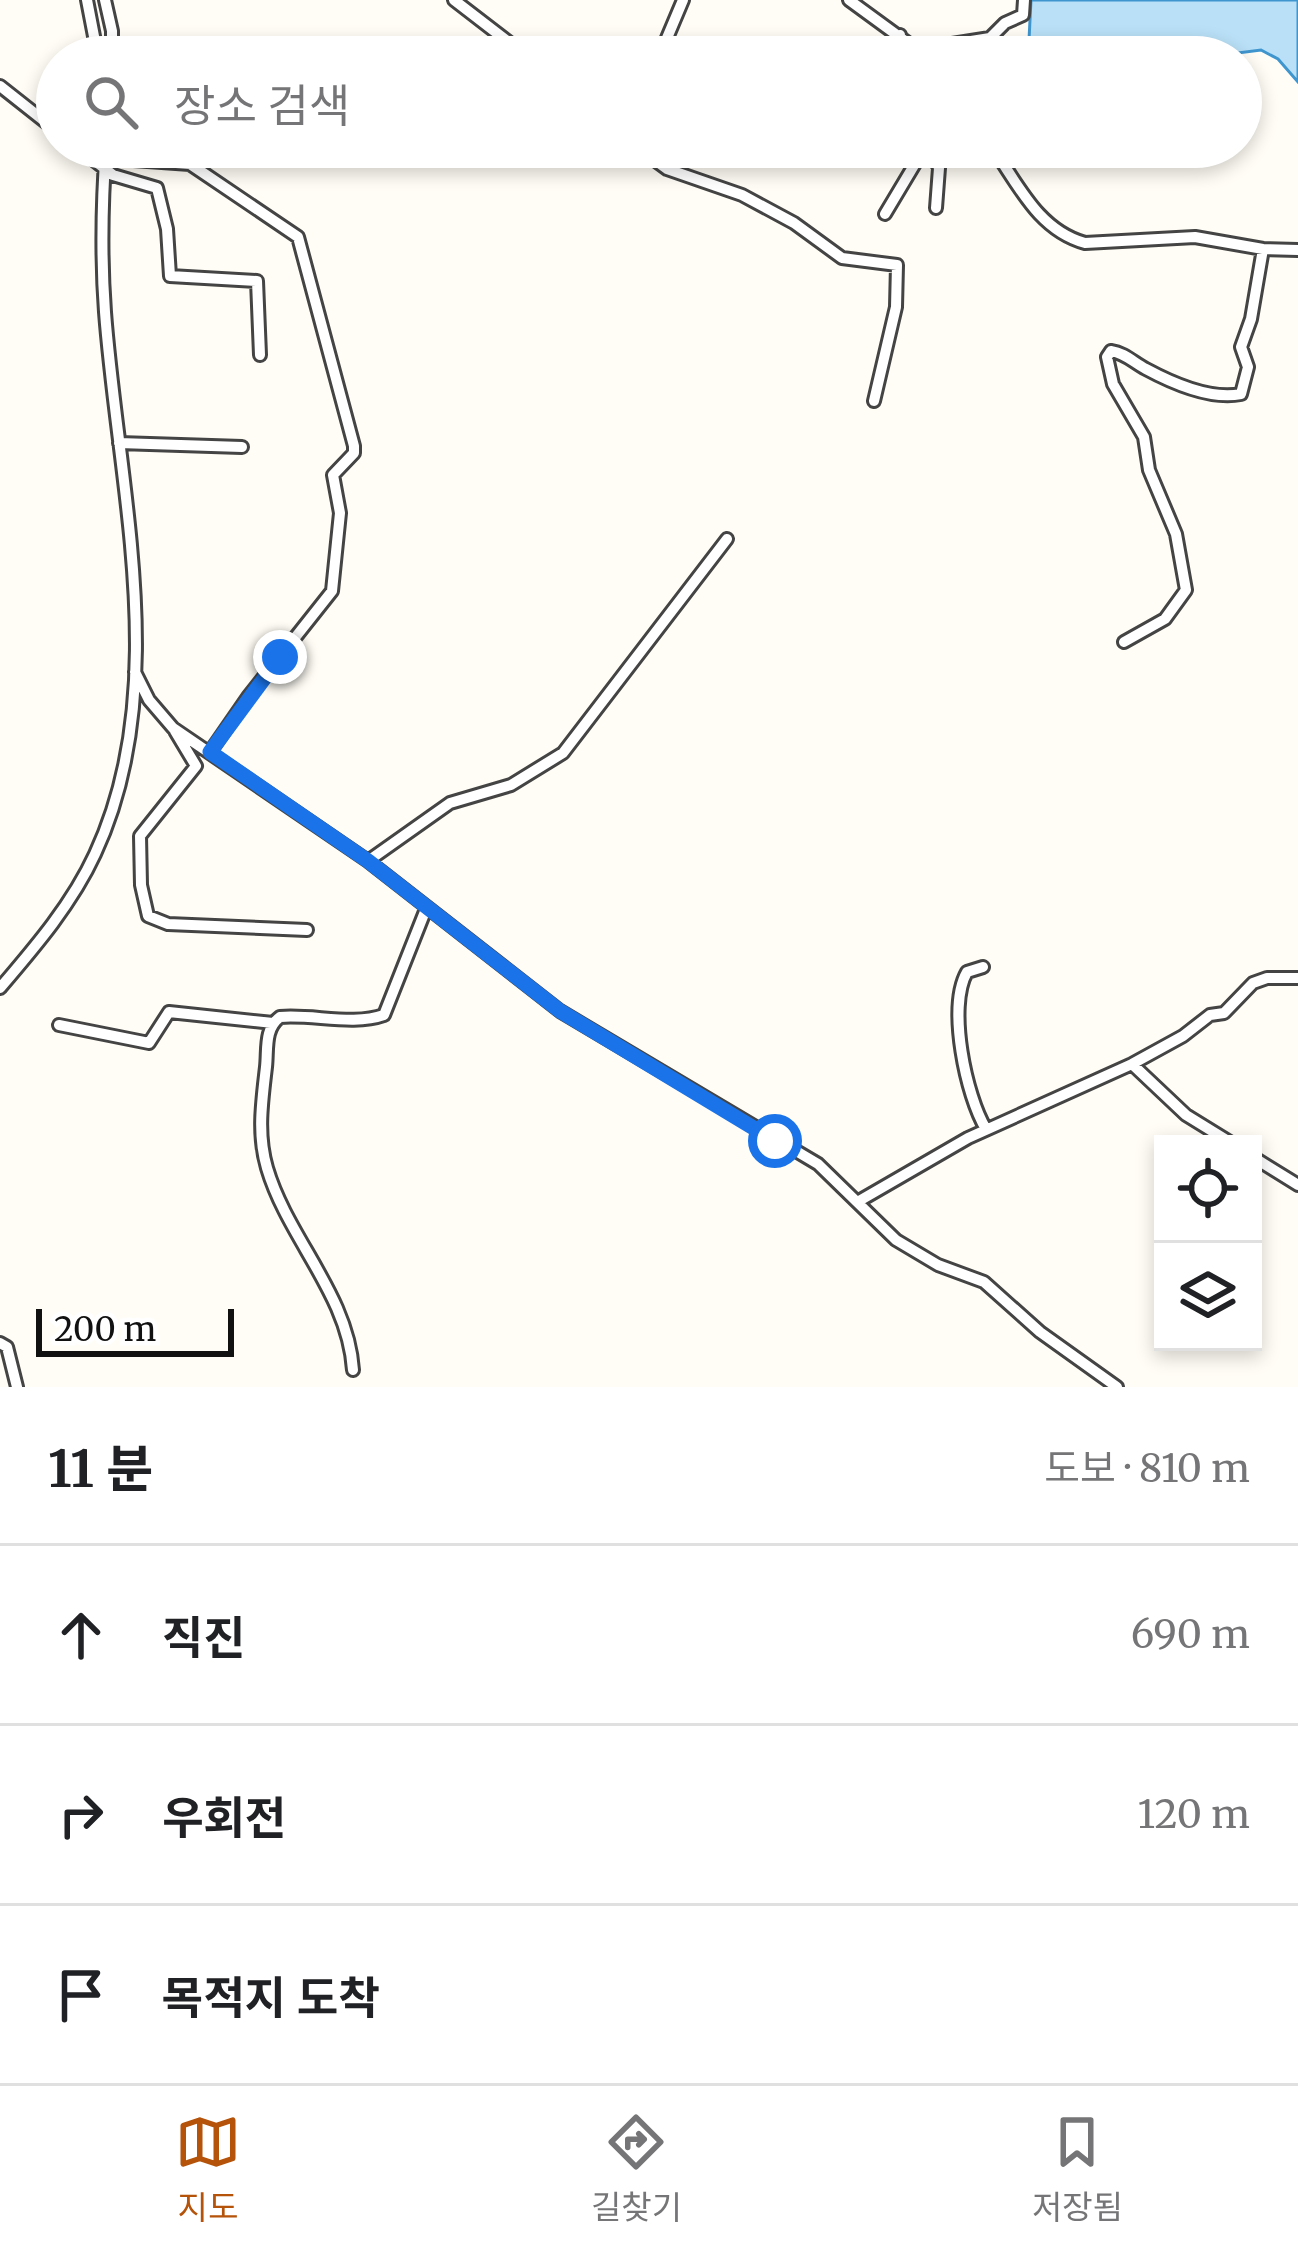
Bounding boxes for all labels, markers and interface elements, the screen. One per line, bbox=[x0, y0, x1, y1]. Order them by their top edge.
search box bbox=[36, 36, 1262, 168]
icon: search bbox=[78, 69, 144, 135]
text: 장소 검색 bbox=[174, 78, 350, 134]
route end bbox=[253, 630, 307, 684]
route start bbox=[748, 1114, 802, 1168]
map controls bbox=[1154, 1135, 1262, 1351]
button: locate bbox=[1154, 1135, 1262, 1243]
button: layers bbox=[1154, 1243, 1262, 1351]
scale bar bbox=[36, 1303, 234, 1356]
text: 200 m bbox=[54, 1309, 156, 1350]
text: 11 분 bbox=[48, 1437, 153, 1501]
text: 도보 · 810 m bbox=[1044, 1444, 1250, 1493]
icon: ahead bbox=[48, 1602, 114, 1668]
text: 직진 bbox=[162, 1610, 245, 1666]
text: 690 m bbox=[1131, 1610, 1250, 1659]
icon: right bbox=[48, 1782, 114, 1848]
text: 우회전 bbox=[162, 1790, 286, 1846]
text: 120 m bbox=[1137, 1790, 1250, 1839]
icon: arrive bbox=[48, 1962, 114, 2028]
text: 목적지 도착 bbox=[162, 1970, 380, 2026]
tab: 지도 bbox=[175, 2109, 241, 2229]
tab: 길찾기 bbox=[591, 2109, 682, 2229]
tab: 저장됨 bbox=[1032, 2109, 1123, 2229]

